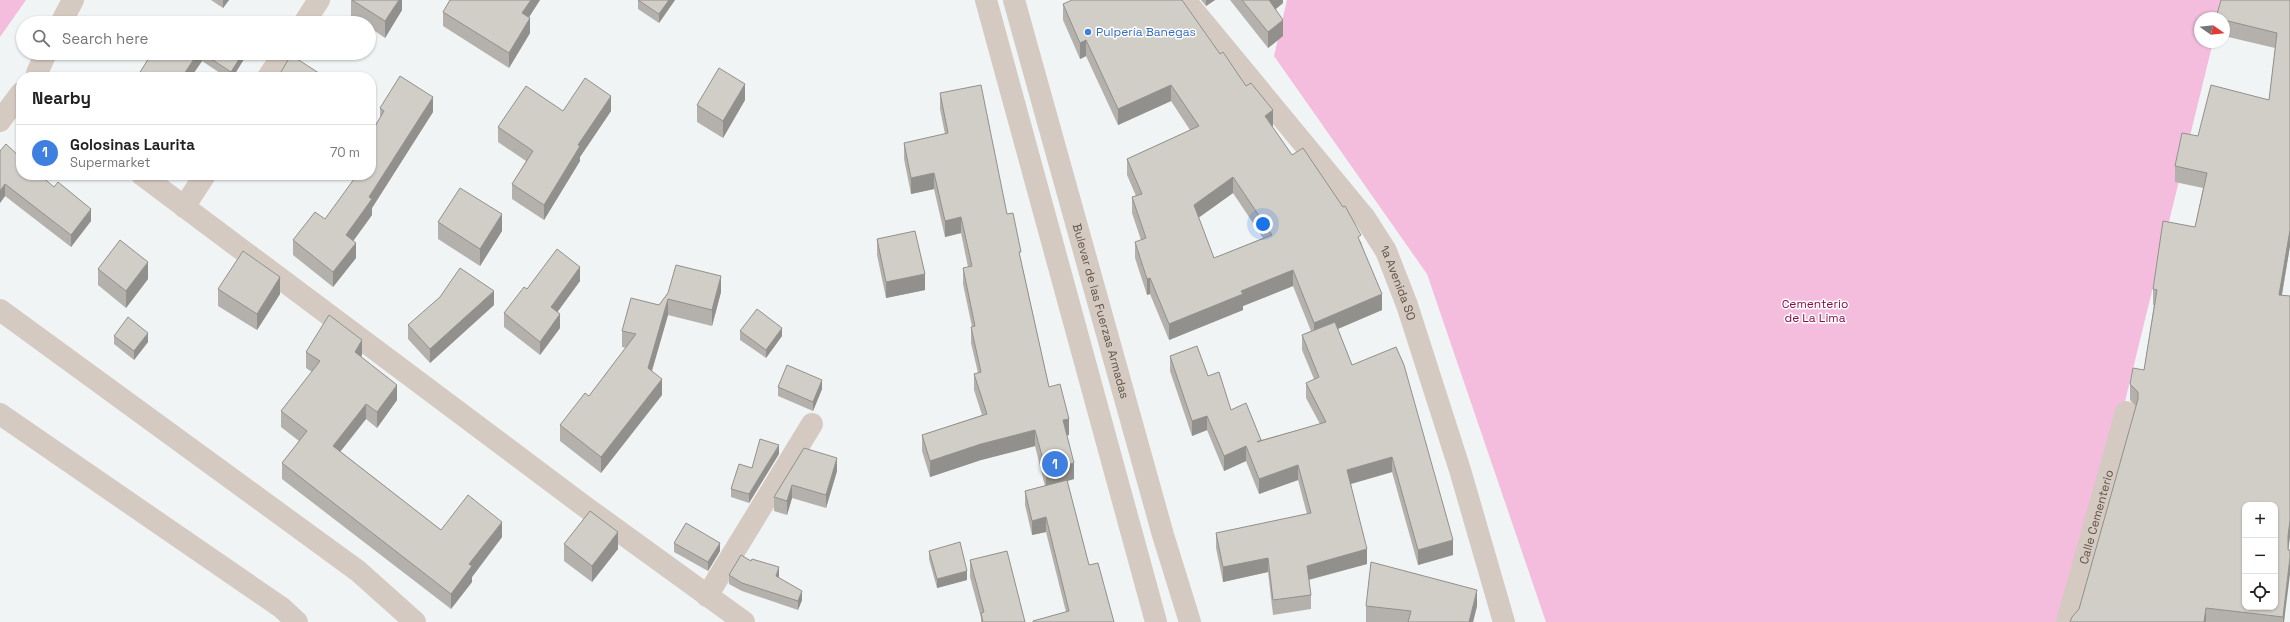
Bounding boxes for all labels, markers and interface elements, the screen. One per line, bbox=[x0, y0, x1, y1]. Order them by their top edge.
north arrow bbox=[2194, 12, 2230, 48]
search box bbox=[16, 16, 376, 60]
place label: Pulpería Banegas bbox=[1096, 24, 1196, 40]
icon: search bbox=[30, 27, 52, 49]
marker: Pulpería Banegas bbox=[1083, 27, 1093, 37]
text: Search here bbox=[62, 29, 148, 48]
text: Nearby bbox=[32, 87, 91, 109]
text: Golosinas Laurita bbox=[70, 135, 195, 154]
text: 1 bbox=[42, 144, 48, 161]
text: 70 m bbox=[330, 144, 360, 161]
text: Supermarket bbox=[70, 154, 151, 171]
your location bbox=[1253, 214, 1273, 234]
street label: Bulevar de las Fuerzas Armadas bbox=[1069, 222, 1133, 401]
street label: 1a Avenida SO bbox=[1376, 242, 1419, 322]
park label: Cementerio de La Lima bbox=[1782, 296, 1848, 326]
pin: 1 bbox=[1042, 449, 1068, 479]
street label: Calle Cementerio bbox=[2076, 468, 2117, 566]
map controls bbox=[2242, 502, 2278, 610]
button: + bbox=[2242, 502, 2278, 538]
button: − bbox=[2242, 538, 2278, 574]
button: locate bbox=[2242, 574, 2278, 610]

